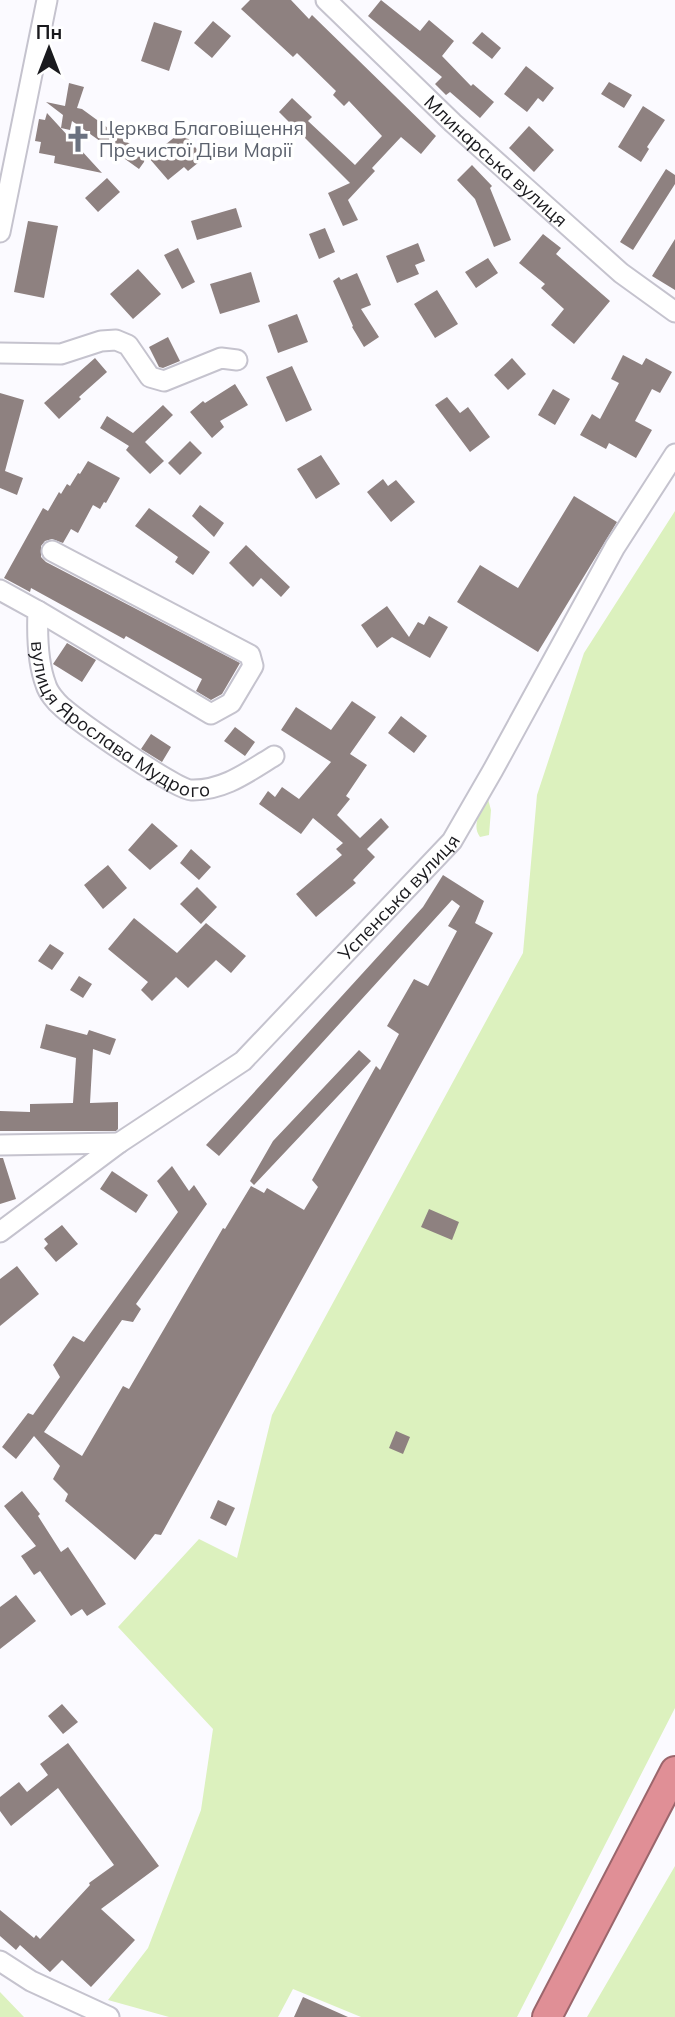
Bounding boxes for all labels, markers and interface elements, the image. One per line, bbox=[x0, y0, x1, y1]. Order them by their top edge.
north arrow bbox=[14, 14, 84, 84]
text: Пн bbox=[36, 20, 62, 44]
street label: Млинарська вулиця bbox=[419, 90, 573, 232]
place label: Церква Благовіщення Пречистої Діви Марії bbox=[99, 116, 304, 162]
church icon: Церква Благовіщення Пречистої Діви Марії bbox=[63, 124, 93, 154]
street label: вулиця Ярослава Мудрого bbox=[26, 640, 211, 802]
street label: Успенська вулиця bbox=[332, 830, 465, 966]

